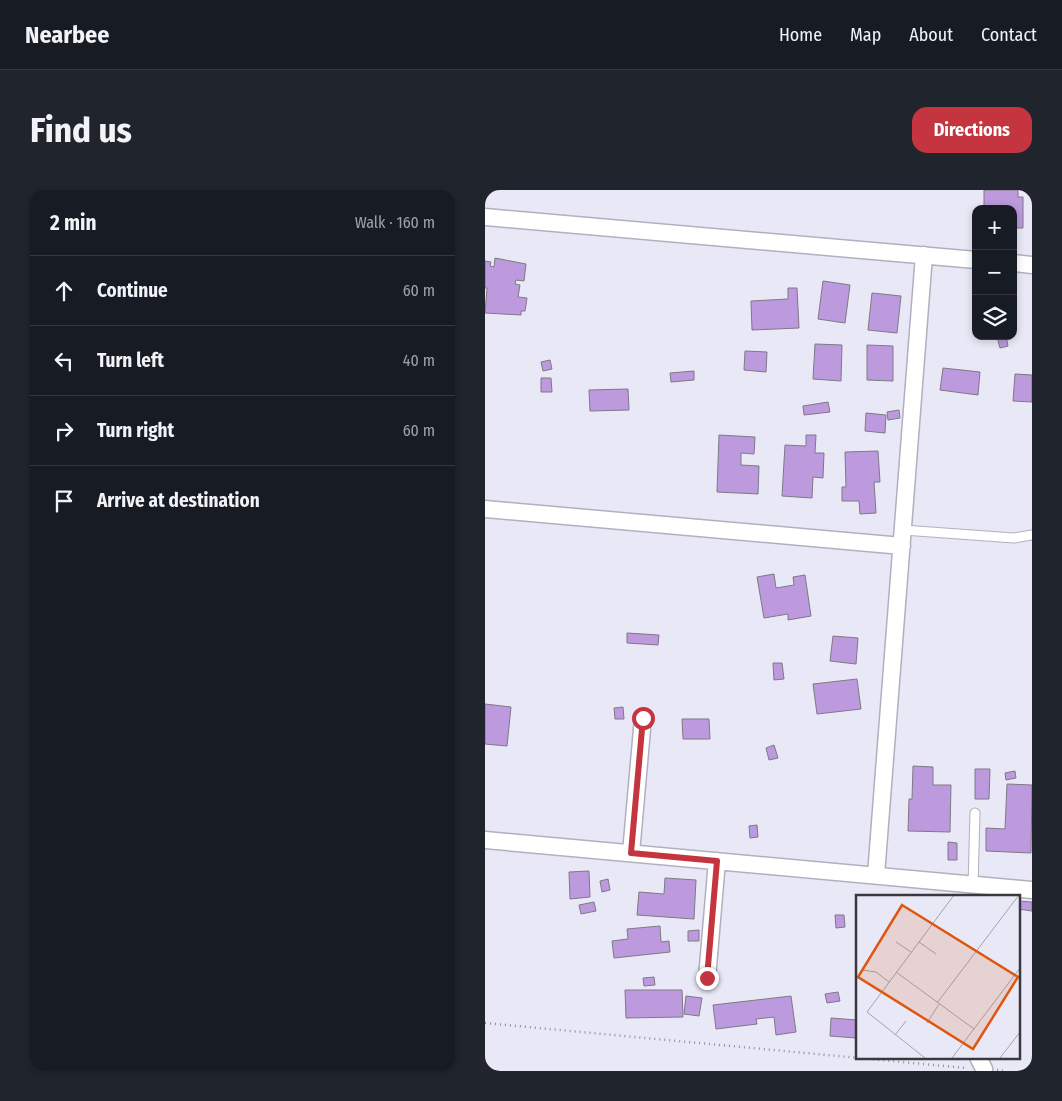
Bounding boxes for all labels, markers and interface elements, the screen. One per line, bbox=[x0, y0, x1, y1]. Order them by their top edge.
text: Nearbee bbox=[25, 21, 109, 49]
text: Home bbox=[779, 24, 822, 46]
text: Map bbox=[850, 24, 881, 46]
text: About bbox=[909, 24, 953, 46]
text: Contact bbox=[981, 24, 1037, 46]
button: Directions bbox=[912, 107, 1032, 153]
text: Find us bbox=[30, 109, 132, 151]
map controls bbox=[972, 205, 1017, 340]
button: + bbox=[972, 205, 1017, 250]
text: 2 min bbox=[50, 210, 97, 236]
text: Walk · 160 m bbox=[355, 213, 435, 232]
button: − bbox=[972, 250, 1017, 295]
icon: ahead bbox=[50, 277, 78, 305]
text: Continue bbox=[97, 279, 168, 302]
text: 60 m bbox=[403, 281, 435, 300]
button: layers bbox=[972, 295, 1017, 340]
icon: left bbox=[50, 347, 78, 375]
text: Turn left bbox=[97, 349, 164, 372]
text: 40 m bbox=[403, 351, 435, 370]
icon: right bbox=[50, 417, 78, 445]
text: Turn right bbox=[97, 419, 174, 442]
text: 60 m bbox=[403, 421, 435, 440]
icon: arrive bbox=[50, 487, 78, 515]
text: Arrive at destination bbox=[97, 489, 260, 512]
route start bbox=[632, 707, 655, 730]
inset map bbox=[856, 895, 1019, 1058]
route end bbox=[696, 967, 719, 990]

